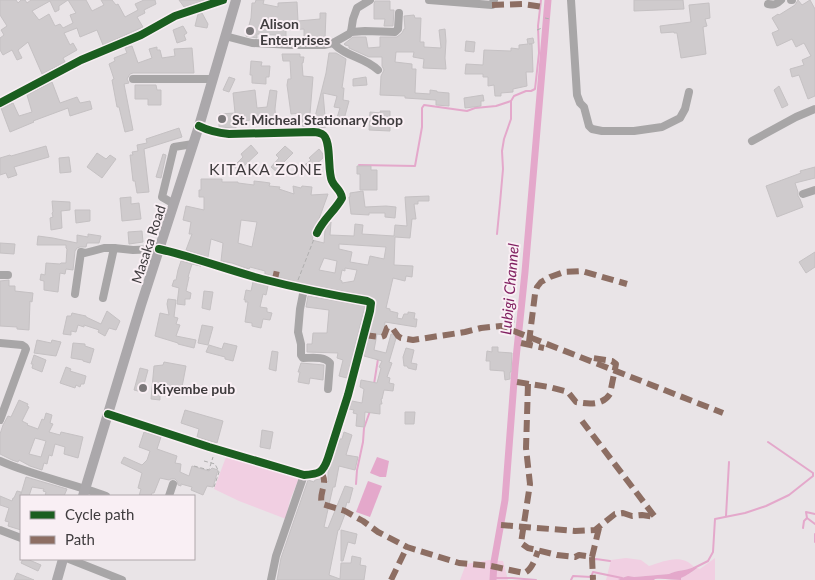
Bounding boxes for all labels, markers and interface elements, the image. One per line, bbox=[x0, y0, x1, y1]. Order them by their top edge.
place label: Alison Enterprises bbox=[259, 15, 330, 48]
marker: Alison Enterprises bbox=[244, 25, 256, 37]
place label: St. Micheal Stationary Shop bbox=[232, 111, 403, 128]
marker: St. Micheal Stationary Shop bbox=[216, 113, 228, 125]
district label: KITAKA ZONE bbox=[209, 159, 323, 178]
street label: Masaka Road bbox=[127, 203, 169, 285]
water label: Lubigi Channel bbox=[496, 242, 522, 335]
place label: Kiyembe pub bbox=[153, 380, 235, 397]
marker: Kiyembe pub bbox=[137, 382, 149, 394]
legend bbox=[20, 495, 195, 560]
text: Cycle path bbox=[65, 505, 134, 523]
text: Path bbox=[65, 530, 95, 548]

